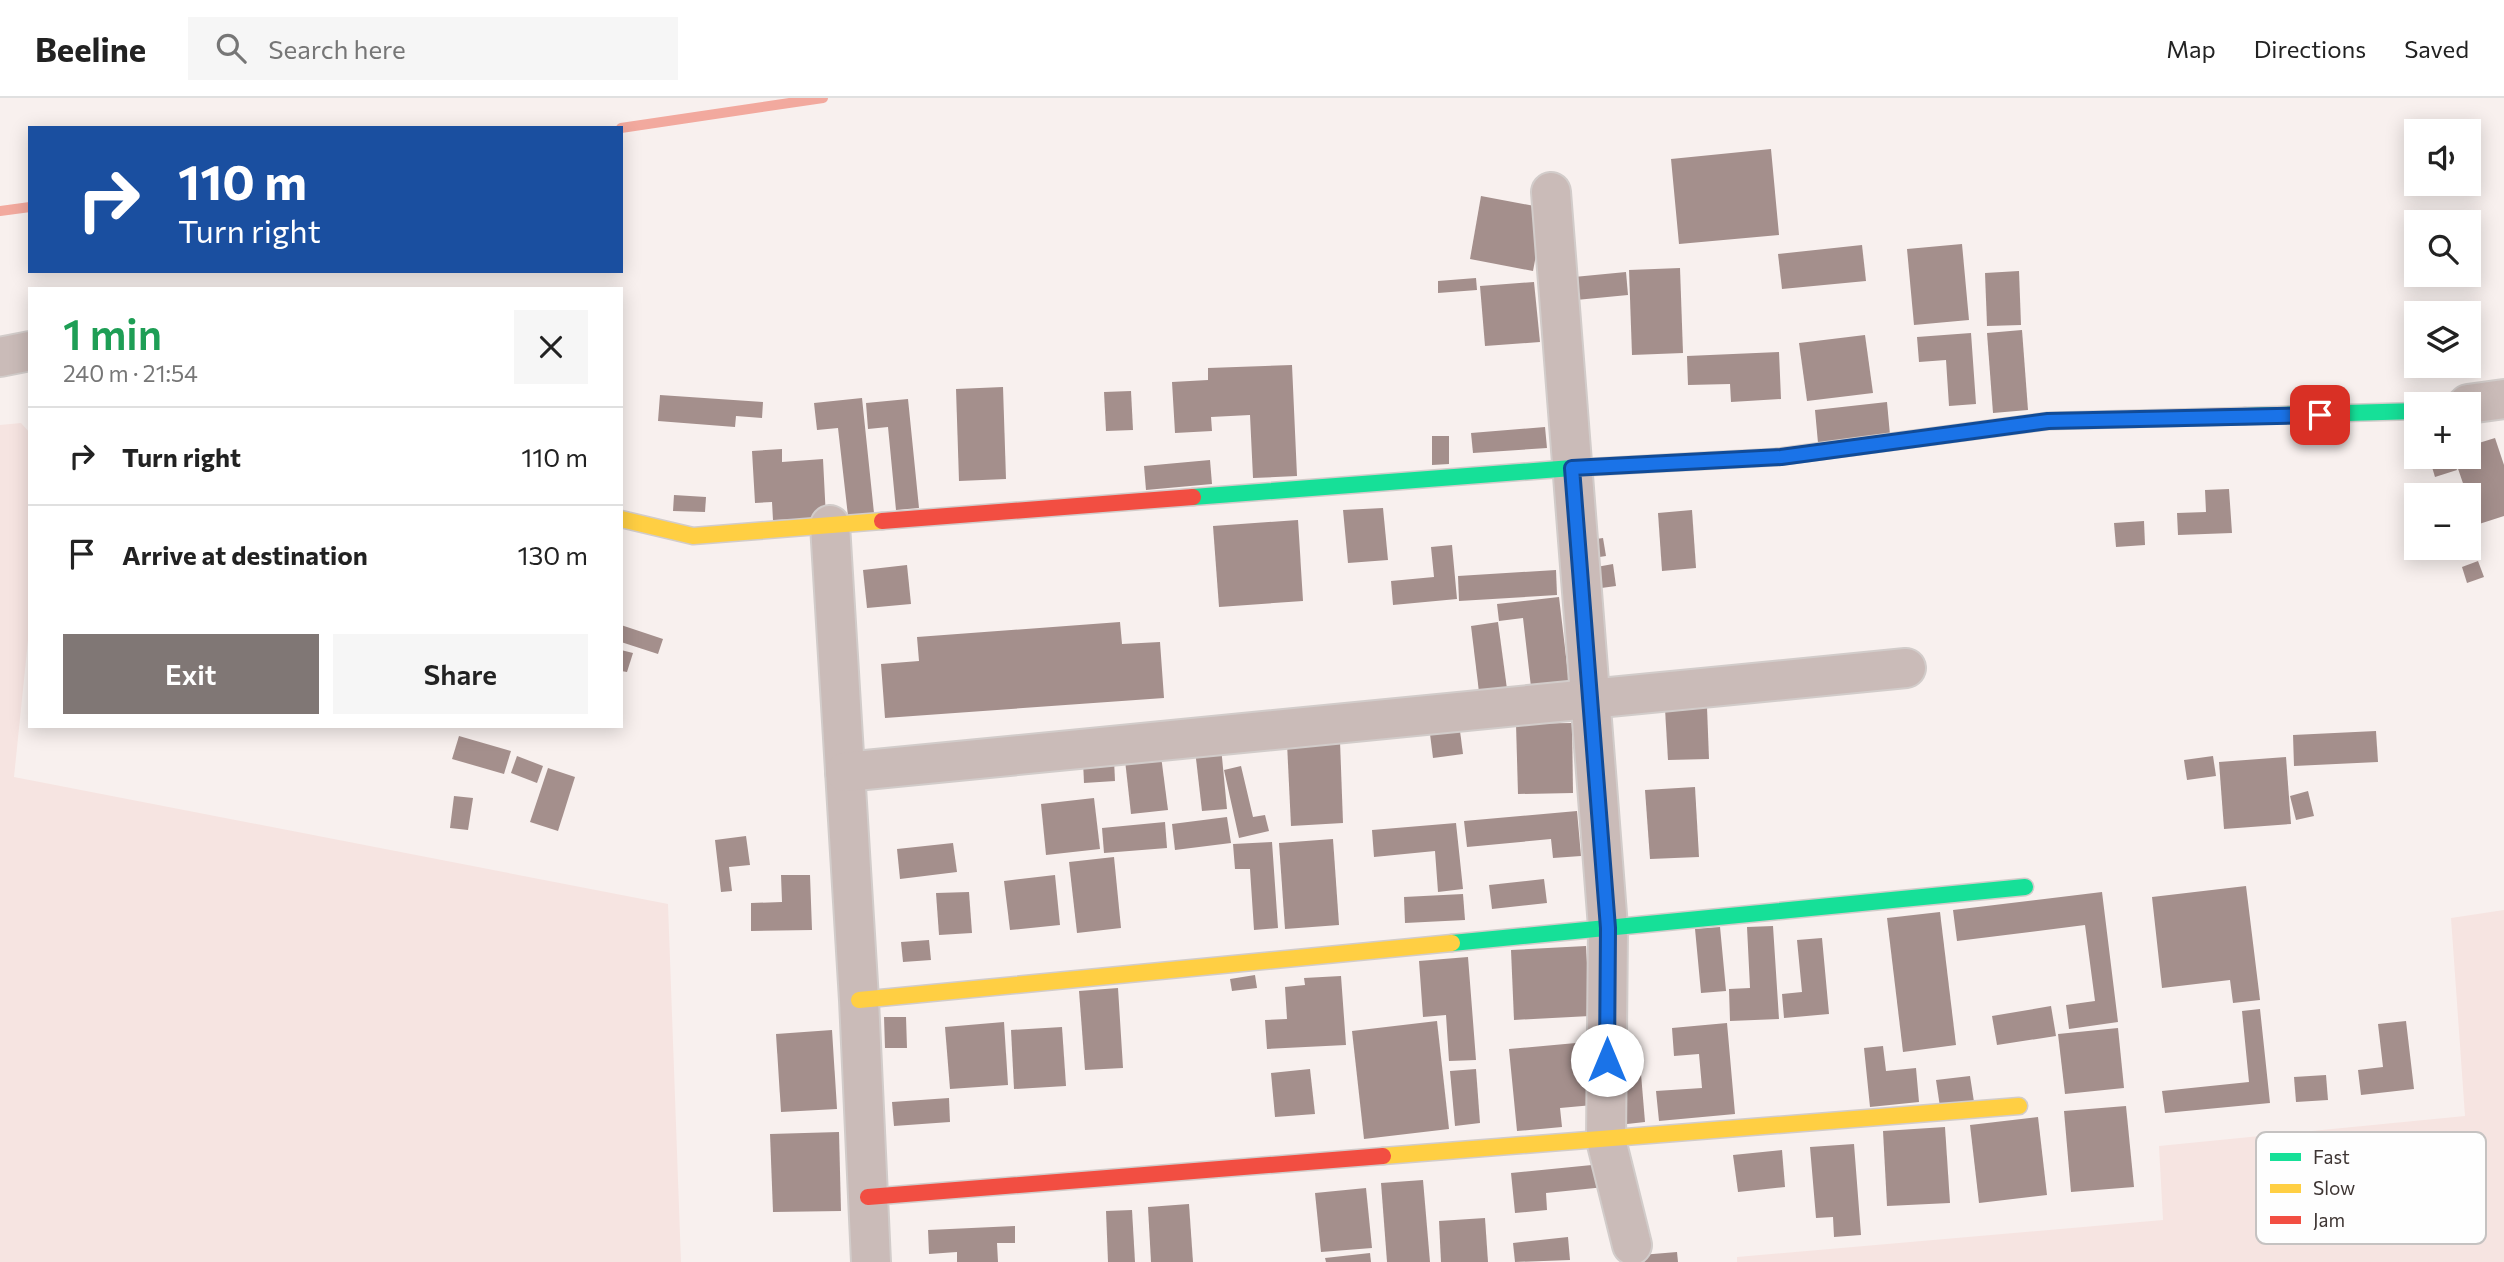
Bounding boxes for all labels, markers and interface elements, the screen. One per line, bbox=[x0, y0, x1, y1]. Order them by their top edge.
search box bbox=[188, 17, 678, 80]
text: Beeline bbox=[35, 28, 146, 69]
icon: search bbox=[212, 29, 250, 67]
text: Search here bbox=[268, 33, 406, 64]
text: Map bbox=[2166, 34, 2216, 63]
text: Directions bbox=[2254, 34, 2366, 63]
text: Saved bbox=[2404, 34, 2469, 63]
map controls bbox=[2404, 119, 2481, 560]
button: sound bbox=[2404, 119, 2481, 196]
text: 110 m bbox=[178, 150, 307, 210]
icon: right bbox=[63, 154, 154, 245]
text: Turn right bbox=[178, 210, 321, 250]
button: search bbox=[2404, 210, 2481, 287]
button: layers bbox=[2404, 301, 2481, 378]
text: 1 min bbox=[63, 307, 162, 359]
button: close bbox=[514, 310, 588, 384]
text: 240 m · 21:54 bbox=[63, 359, 198, 387]
pin bbox=[2290, 385, 2350, 445]
button: + bbox=[2404, 392, 2481, 469]
icon: arrive bbox=[2301, 396, 2339, 434]
icon: right bbox=[63, 437, 101, 475]
text: Turn right bbox=[122, 441, 241, 472]
text: 110 m bbox=[521, 441, 588, 472]
button: − bbox=[2404, 483, 2481, 560]
icon: arrive bbox=[63, 535, 101, 573]
text: Arrive at destination bbox=[122, 539, 368, 570]
text: 130 m bbox=[517, 539, 588, 570]
button: Exit bbox=[63, 634, 319, 714]
button: Share bbox=[333, 634, 588, 714]
position arrow bbox=[1570, 1023, 1644, 1097]
legend bbox=[2256, 1132, 2486, 1244]
text: Fast bbox=[2313, 1145, 2350, 1168]
text: Slow bbox=[2313, 1176, 2355, 1199]
text: Jam bbox=[2313, 1208, 2345, 1231]

